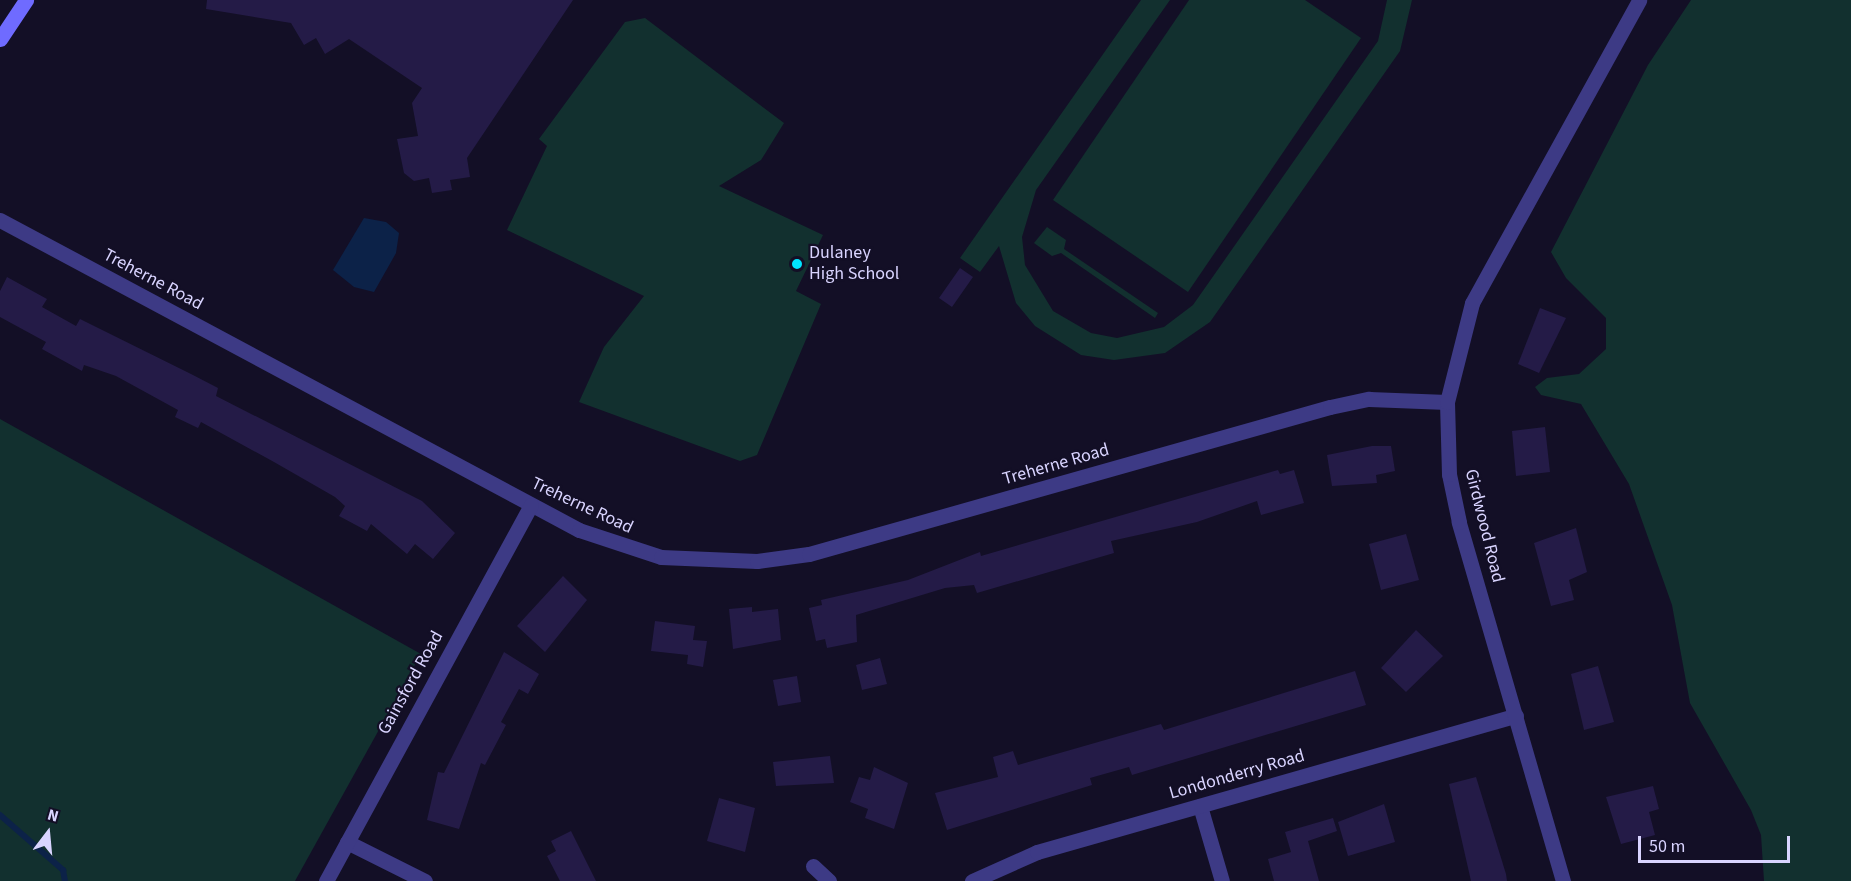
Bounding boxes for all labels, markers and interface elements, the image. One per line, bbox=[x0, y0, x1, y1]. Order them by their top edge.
place label: Dulaney High School bbox=[809, 243, 899, 286]
street label: Treherne Road bbox=[99, 245, 207, 315]
marker: Dulaney High School bbox=[790, 257, 804, 271]
street label: Treherne Road bbox=[1000, 439, 1112, 491]
street label: Girdwood Road bbox=[1459, 467, 1509, 585]
street label: Treherne Road bbox=[528, 473, 636, 539]
street label: Gainsford Road bbox=[374, 627, 448, 739]
street label: Londonderry Road bbox=[1167, 745, 1307, 805]
north arrow bbox=[18, 803, 78, 863]
text: N bbox=[45, 804, 61, 828]
scale bar bbox=[1641, 824, 1792, 862]
text: 50 m bbox=[1649, 834, 1685, 859]

